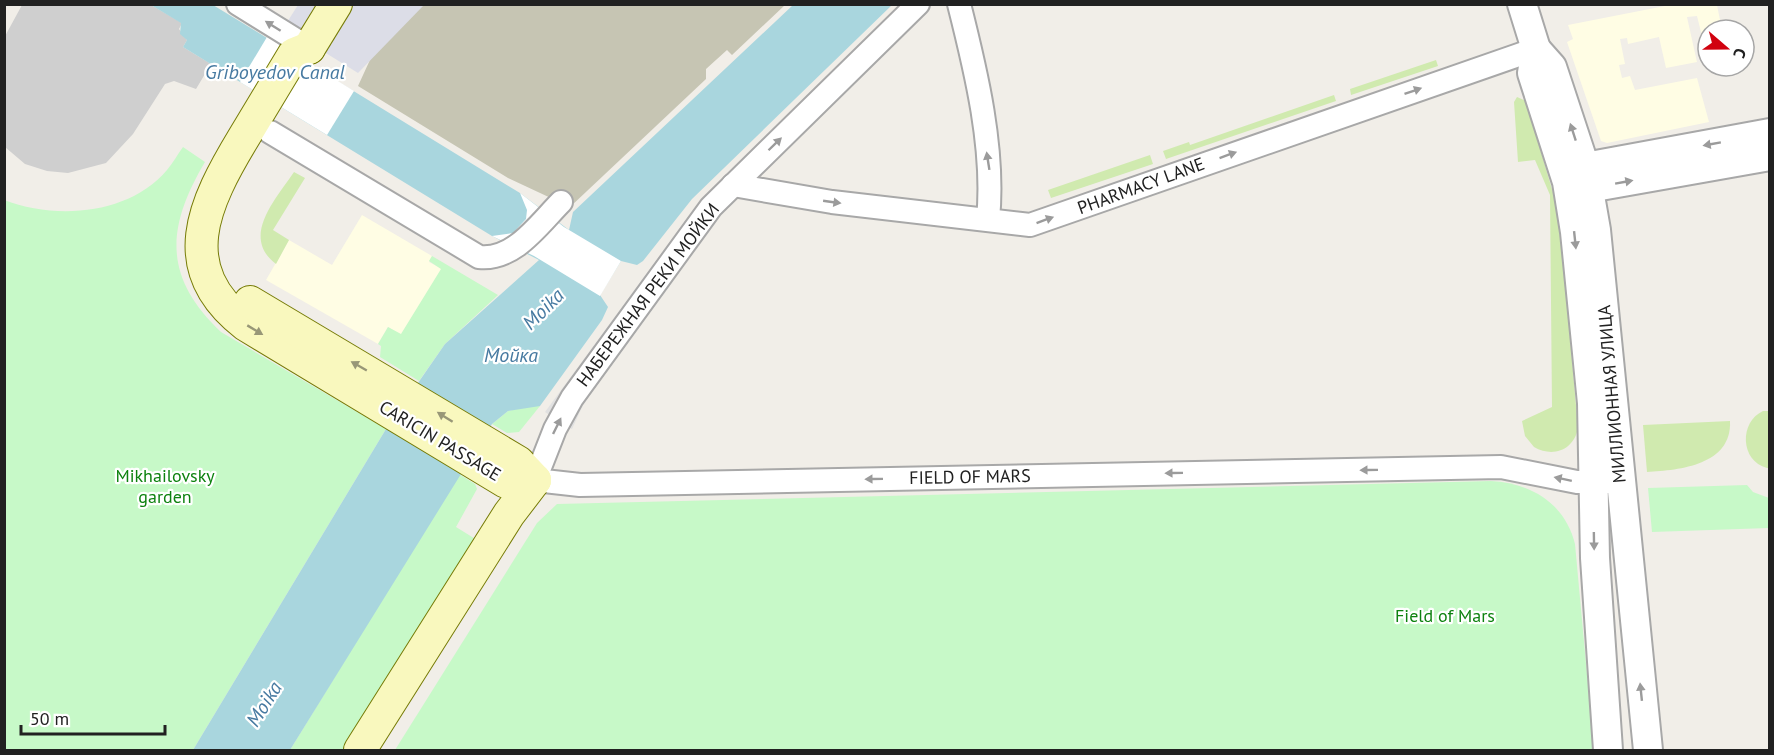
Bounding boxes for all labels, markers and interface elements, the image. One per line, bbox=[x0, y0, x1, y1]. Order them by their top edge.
north arrow bbox=[1696, 18, 1756, 78]
one-way arrow bbox=[265, 21, 281, 32]
text: С bbox=[1729, 46, 1751, 61]
water label: Griboyedov Canal bbox=[205, 59, 346, 85]
one-way arrow bbox=[1404, 86, 1422, 95]
one-way arrow bbox=[1568, 123, 1578, 141]
one-way arrow bbox=[768, 138, 782, 152]
one-way arrow bbox=[1702, 140, 1721, 149]
one-way arrow bbox=[1220, 150, 1238, 160]
one-way arrow bbox=[984, 151, 993, 170]
street label: PHARMACY LANE bbox=[1074, 152, 1207, 219]
one-way arrow bbox=[1615, 178, 1634, 187]
one-way arrow bbox=[823, 197, 842, 207]
street label: НАБЕРЕЖНАЯ РЕКИ МОЙКИ bbox=[571, 198, 724, 391]
one-way arrow bbox=[1036, 215, 1054, 225]
one-way arrow bbox=[1570, 230, 1580, 249]
water label: Moika bbox=[517, 283, 569, 335]
street label: МИЛЛИОННАЯ УЛИЦА bbox=[1592, 304, 1631, 484]
one-way arrow bbox=[247, 325, 264, 335]
water label: Мойка bbox=[484, 342, 538, 368]
one-way arrow bbox=[351, 360, 367, 371]
street label: CARICIN PASSAGE bbox=[375, 395, 505, 486]
one-way arrow bbox=[437, 412, 453, 423]
one-way arrow bbox=[552, 418, 562, 435]
park label: Mikhailovsky garden bbox=[115, 464, 215, 508]
street label: FIELD OF MARS bbox=[909, 464, 1031, 489]
one-way arrow bbox=[1359, 465, 1378, 474]
one-way arrow bbox=[1164, 468, 1183, 478]
one-way arrow bbox=[864, 474, 883, 484]
one-way arrow bbox=[1553, 474, 1572, 483]
one-way arrow bbox=[1590, 532, 1599, 551]
park label: Field of Mars bbox=[1395, 604, 1495, 627]
water label: Moika bbox=[240, 676, 288, 731]
one-way arrow bbox=[1636, 683, 1646, 702]
scale bar bbox=[21, 698, 165, 736]
text: 50 m bbox=[30, 707, 69, 730]

